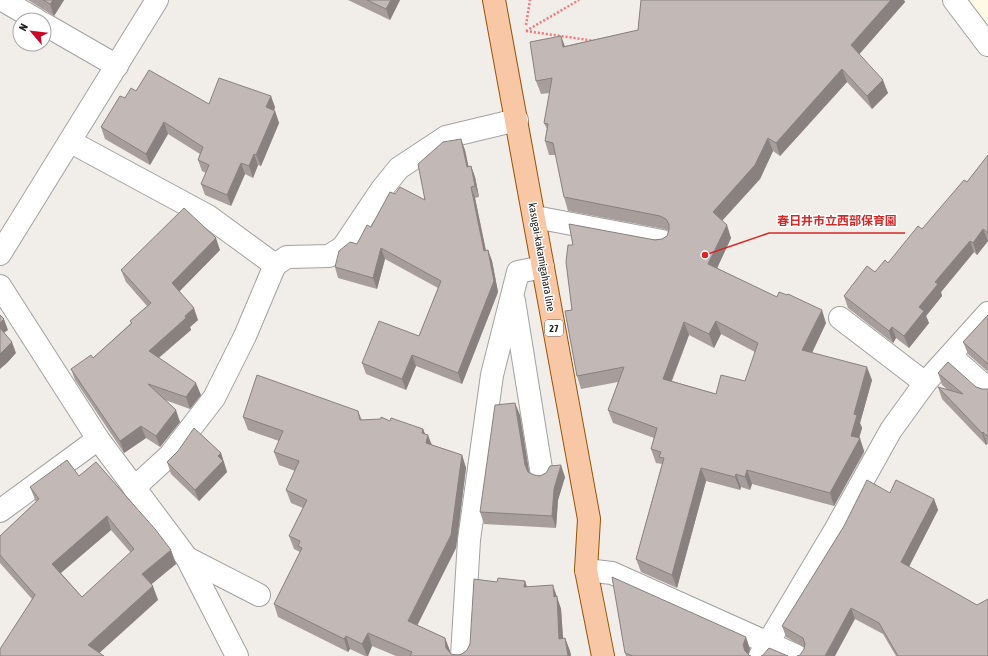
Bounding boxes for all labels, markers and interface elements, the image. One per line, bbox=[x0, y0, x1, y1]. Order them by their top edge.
north arrow bbox=[12, 12, 52, 52]
text: N bbox=[16, 22, 30, 33]
street label: kasugai-kakamigahara line bbox=[527, 202, 557, 312]
callout: 春日井市立西部保育園 bbox=[769, 209, 905, 233]
text: 春日井市立西部保育園 bbox=[777, 214, 897, 228]
road number: 27 bbox=[545, 320, 563, 336]

